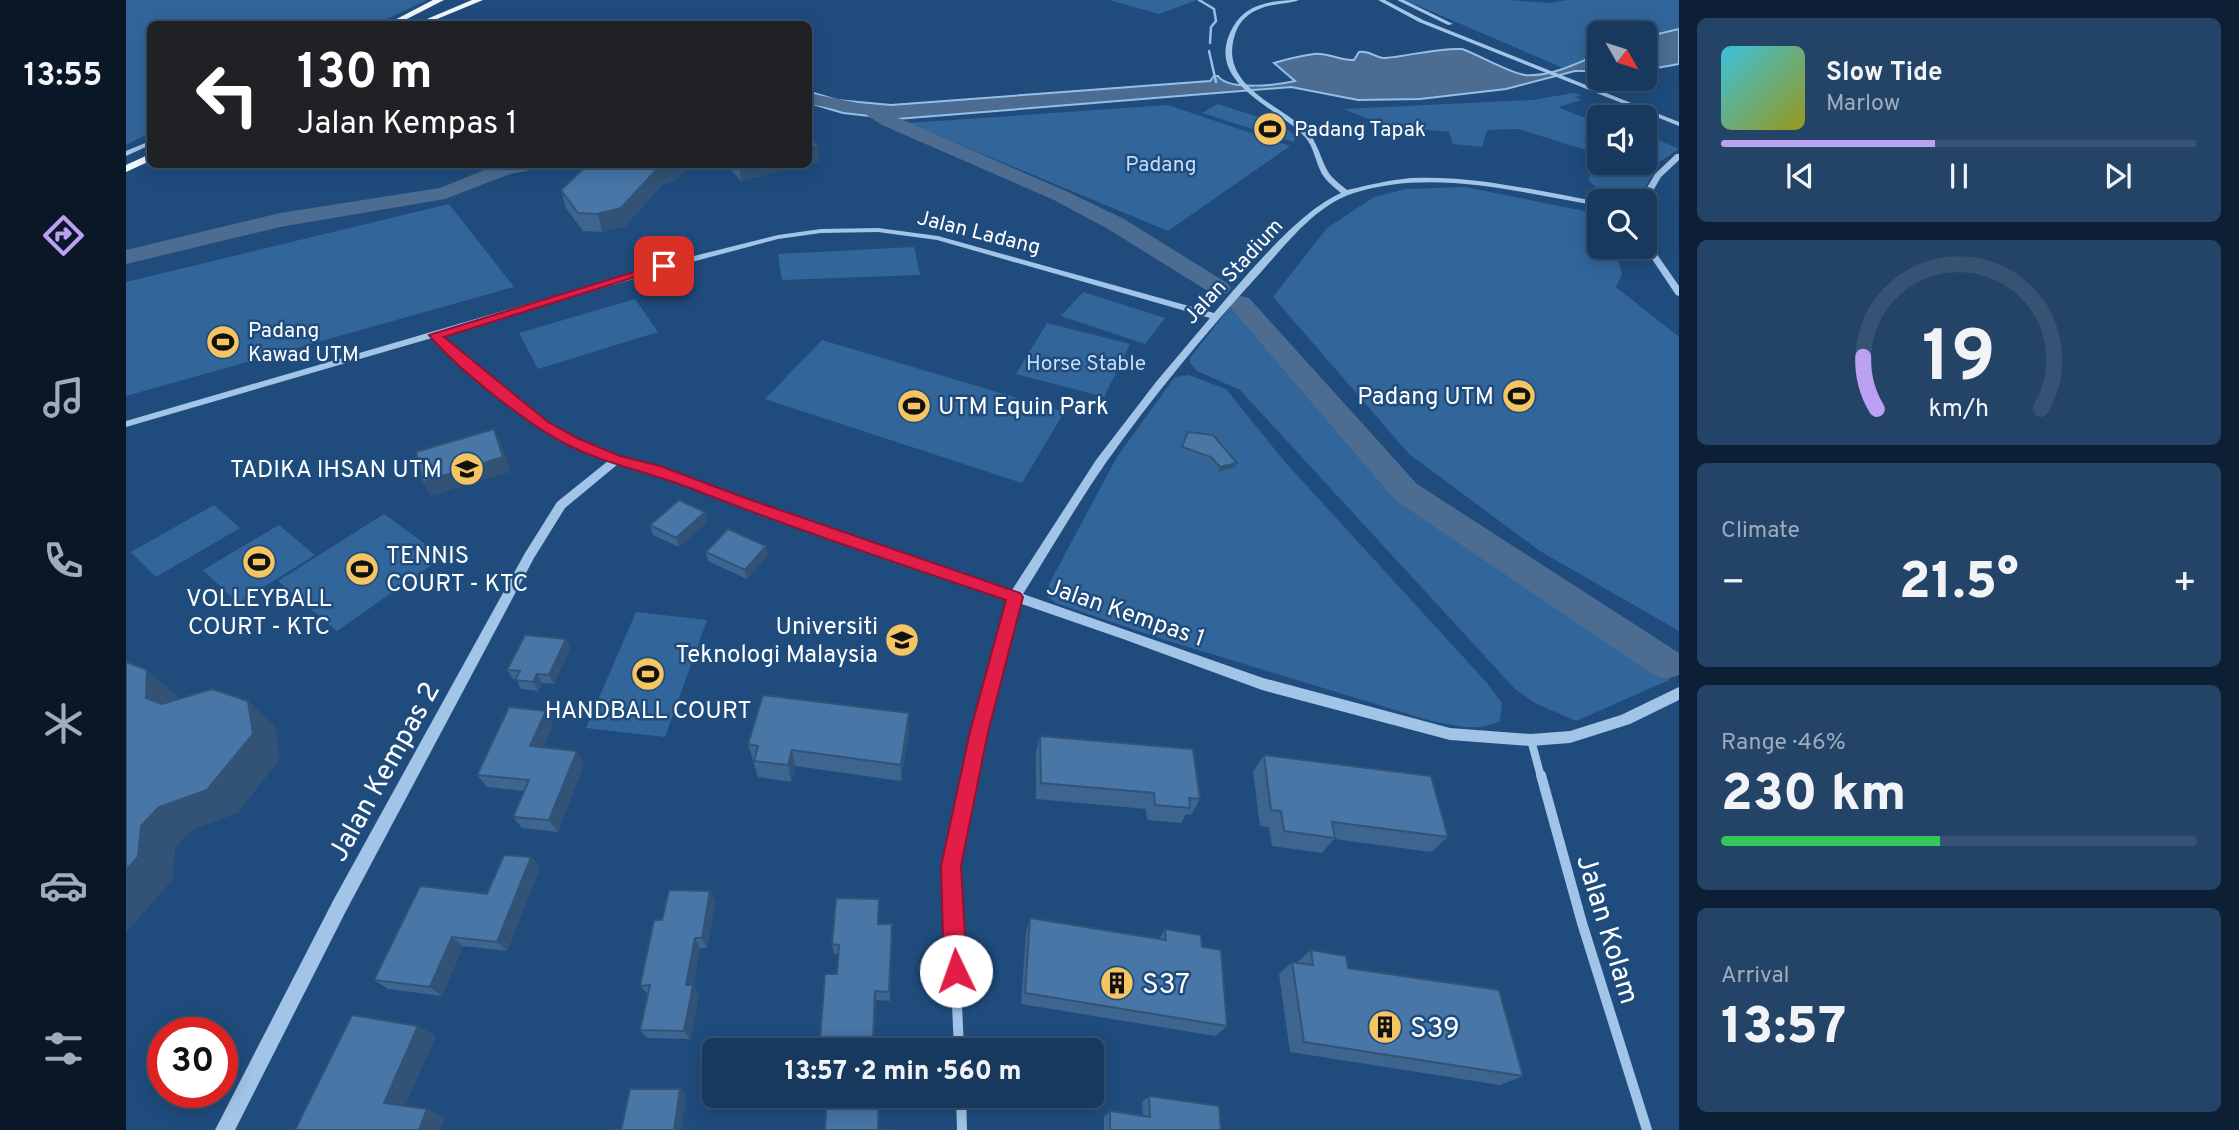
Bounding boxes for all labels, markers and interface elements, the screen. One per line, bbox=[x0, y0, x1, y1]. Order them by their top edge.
north arrow bbox=[1587, 21, 1657, 91]
map controls bbox=[1587, 21, 1657, 259]
text: 130 m bbox=[297, 44, 433, 106]
icon: left bbox=[182, 49, 273, 140]
text: 13:55 bbox=[24, 57, 102, 97]
text: Slow Tide bbox=[1826, 57, 1943, 90]
text: Marlow bbox=[1826, 90, 1900, 119]
text: Jalan Kempas 1 bbox=[297, 105, 518, 145]
button: sound bbox=[1587, 105, 1657, 175]
sports icon: Padang Tapak bbox=[1251, 110, 1289, 148]
place label: Padang Tapak bbox=[1294, 117, 1426, 144]
park label: Padang bbox=[1125, 152, 1197, 179]
icon: previous bbox=[1781, 157, 1819, 195]
icon: pause bbox=[1940, 157, 1978, 195]
icon: next bbox=[2099, 157, 2137, 195]
button: search bbox=[1587, 189, 1657, 259]
street label: Jalan Ladang bbox=[914, 205, 1043, 262]
icon: directions bbox=[39, 211, 88, 260]
street label: Jalan Stadium bbox=[1178, 214, 1290, 330]
pin bbox=[634, 236, 694, 296]
icon: arrive bbox=[645, 247, 683, 285]
text: 19 bbox=[1922, 315, 1996, 407]
place label: Padang Kawad UTM bbox=[248, 318, 359, 369]
sports icon: Padang Kawad UTM bbox=[204, 323, 242, 361]
park label: Horse Stable bbox=[1026, 351, 1146, 378]
icon: music bbox=[39, 373, 88, 422]
sports icon: Padang UTM bbox=[1500, 377, 1538, 415]
place label: Padang UTM bbox=[1357, 383, 1494, 413]
sports icon: UTM Equin Park bbox=[895, 387, 933, 425]
place label: UTM Equin Park bbox=[938, 393, 1109, 423]
text: km/h bbox=[1929, 393, 1989, 425]
school or university icon: TADIKA IHSAN UTM bbox=[448, 450, 486, 488]
place label: TADIKA IHSAN UTM bbox=[230, 456, 442, 486]
text: Climate bbox=[1721, 517, 1800, 546]
icon: phone bbox=[39, 536, 88, 585]
place label: TENNIS COURT - KTC bbox=[386, 542, 528, 600]
sports icon: VOLLEYBALL COURT - KTC bbox=[240, 543, 278, 581]
sports icon: TENNIS COURT - KTC bbox=[343, 550, 381, 588]
text: 21.5° bbox=[1899, 551, 2019, 617]
text: − bbox=[1721, 560, 1746, 609]
text: + bbox=[2172, 560, 2197, 609]
street label: Jalan Kempas 1 bbox=[1042, 573, 1208, 655]
place label: VOLLEYBALL COURT - KTC bbox=[186, 585, 332, 643]
place label: Universiti Teknologi Malaysia bbox=[676, 613, 878, 671]
school or university icon: Universiti Teknologi Malaysia bbox=[883, 621, 921, 659]
sports icon: HANDBALL COURT bbox=[629, 655, 667, 693]
street label: Jalan Kempas 2 bbox=[321, 676, 450, 869]
place label: HANDBALL COURT bbox=[545, 697, 751, 727]
icon: climate bbox=[39, 699, 88, 748]
text: Range · 46% bbox=[1721, 729, 1846, 758]
text: 230 km bbox=[1721, 763, 1906, 829]
street label: Jalan Kolam bbox=[1566, 851, 1646, 1009]
icon: car bbox=[39, 861, 88, 910]
position arrow bbox=[919, 934, 993, 1008]
text: Arrival bbox=[1721, 962, 1790, 991]
building icon: S37 bbox=[1098, 964, 1136, 1002]
place label: S37 bbox=[1142, 968, 1190, 1004]
text: 13:57 bbox=[1721, 996, 1846, 1062]
building icon: S39 bbox=[1366, 1008, 1404, 1046]
place label: S39 bbox=[1410, 1012, 1460, 1048]
speed limit sign: 30 bbox=[147, 1017, 238, 1108]
icon: filters bbox=[39, 1024, 88, 1073]
text: 13:57 · 2 min · 560 m bbox=[784, 1056, 1022, 1089]

